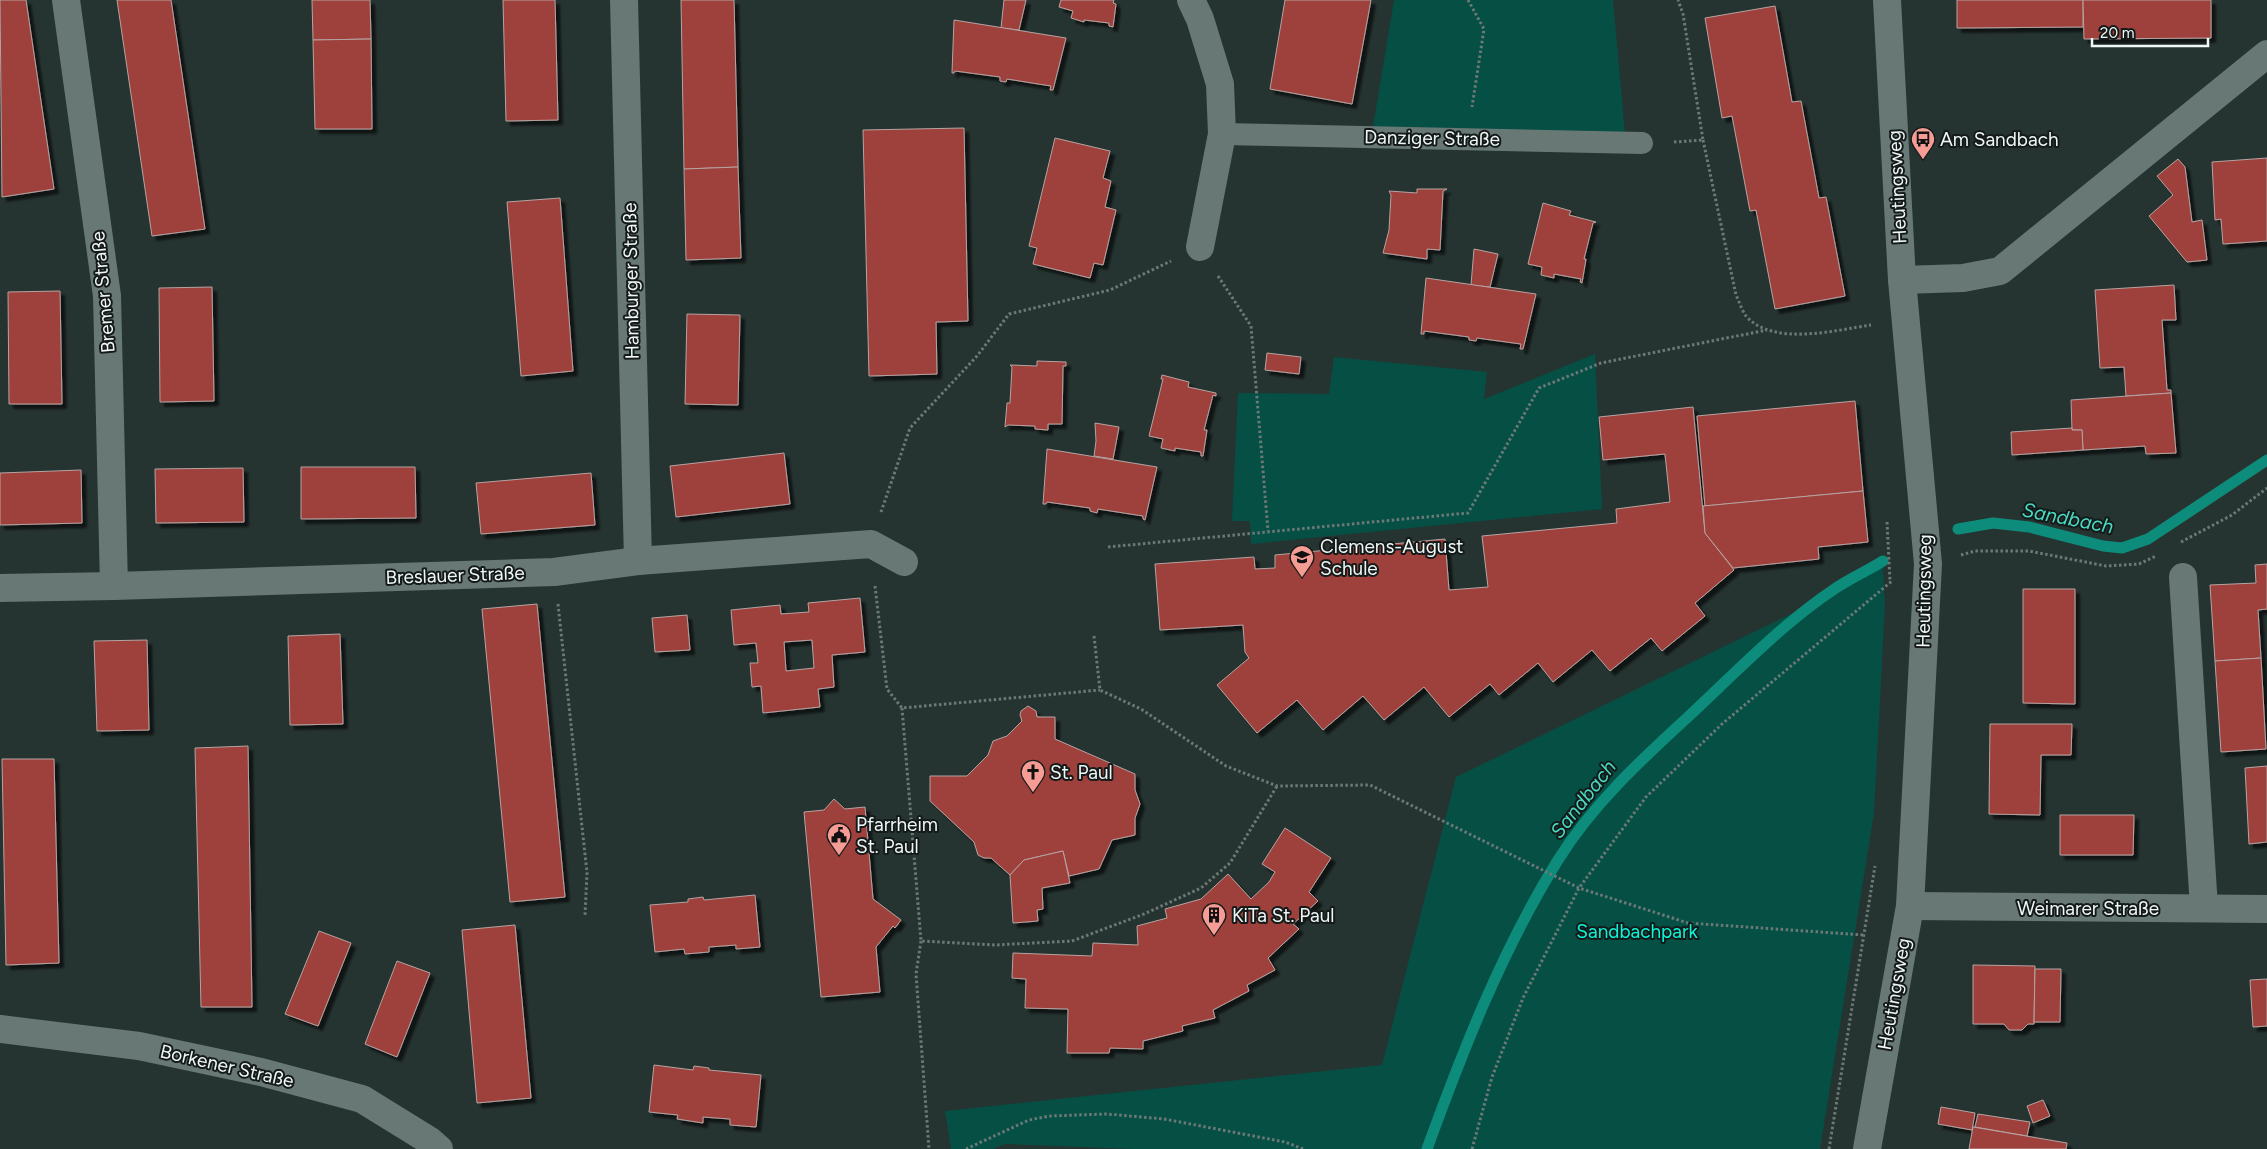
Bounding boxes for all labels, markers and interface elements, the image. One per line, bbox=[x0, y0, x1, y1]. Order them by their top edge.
scale bar bbox=[2092, 15, 2208, 47]
text: 20 m bbox=[2100, 24, 2134, 42]
street label: Danziger Straße bbox=[1364, 125, 1500, 151]
bus stop icon: Am Sandbach bbox=[1910, 126, 1936, 160]
place label: Am Sandbach bbox=[1940, 128, 2059, 151]
street label: Heutingsweg bbox=[1883, 130, 1911, 244]
street label: Hamburger Straße bbox=[618, 202, 644, 360]
street label: Bremer Straße bbox=[86, 230, 120, 354]
water label: Sandbach bbox=[2020, 497, 2116, 539]
street label: Heutingsweg bbox=[1912, 534, 1936, 648]
place label: Clemens-August Schule bbox=[1320, 535, 1463, 580]
school or university icon: Clemens-August Schule bbox=[1289, 544, 1315, 578]
street label: Breslauer Straße bbox=[385, 561, 525, 589]
water label: Sandbach bbox=[1545, 755, 1621, 843]
church icon: St. Paul bbox=[1020, 759, 1046, 793]
place label: St. Paul bbox=[1050, 761, 1113, 784]
place label: Pfarrheim St. Paul bbox=[856, 813, 938, 858]
public building icon: Pfarrheim St. Paul bbox=[826, 822, 852, 856]
street label: Weimarer Straße bbox=[2017, 897, 2159, 920]
building icon: KiTa St. Paul bbox=[1201, 902, 1227, 936]
place label: KiTa St. Paul bbox=[1232, 904, 1334, 927]
park label: Sandbachpark bbox=[1576, 920, 1698, 943]
street label: Heutingsweg bbox=[1873, 936, 1915, 1052]
street label: Borkener Straße bbox=[158, 1039, 296, 1093]

